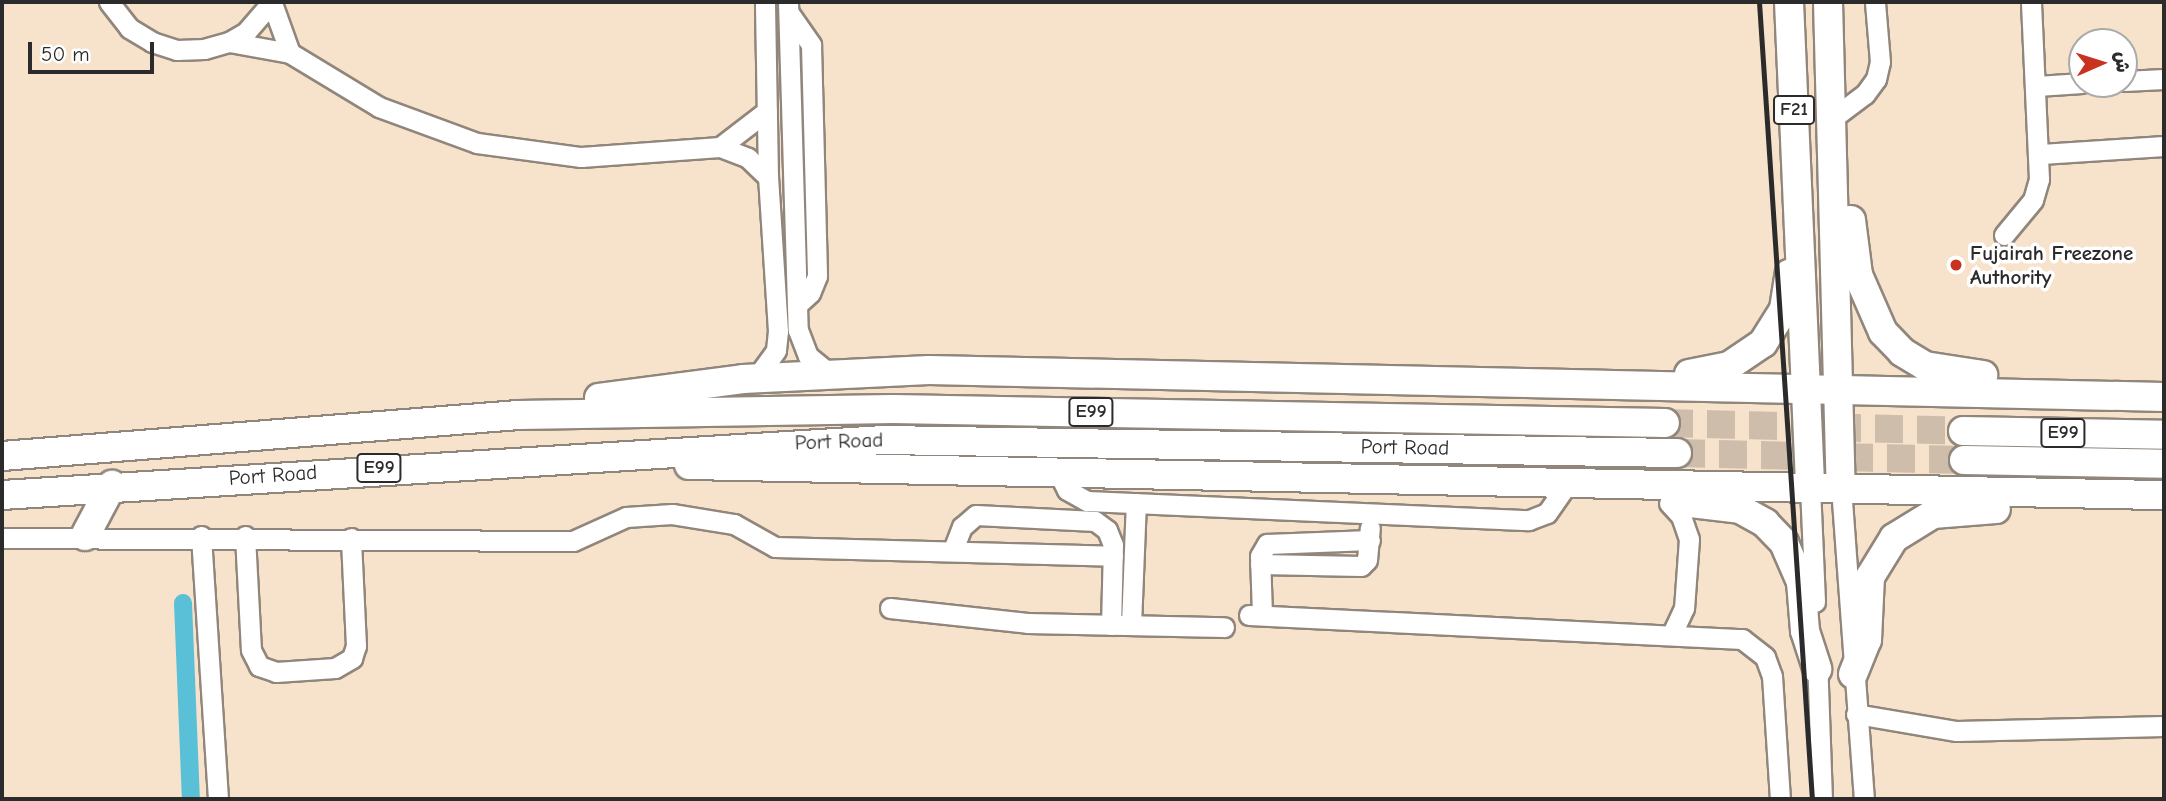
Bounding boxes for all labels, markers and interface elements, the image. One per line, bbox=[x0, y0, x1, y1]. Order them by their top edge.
scale bar bbox=[32, 28, 158, 72]
north arrow bbox=[2068, 28, 2138, 98]
text: 50 m bbox=[41, 42, 90, 66]
text: ش bbox=[2110, 51, 2134, 73]
road number: F21 bbox=[1773, 94, 1815, 125]
place label: Fujairah Freezone Authority bbox=[1970, 240, 2133, 290]
marker: Fujairah Freezone Authority bbox=[1948, 257, 1964, 273]
road number: E99 bbox=[1068, 396, 1114, 428]
road number: E99 bbox=[2040, 418, 2086, 448]
street label: Port Road bbox=[794, 427, 884, 455]
street label: Port Road bbox=[1360, 434, 1450, 460]
road number: E99 bbox=[356, 453, 402, 484]
street label: Port Road bbox=[228, 459, 318, 491]

